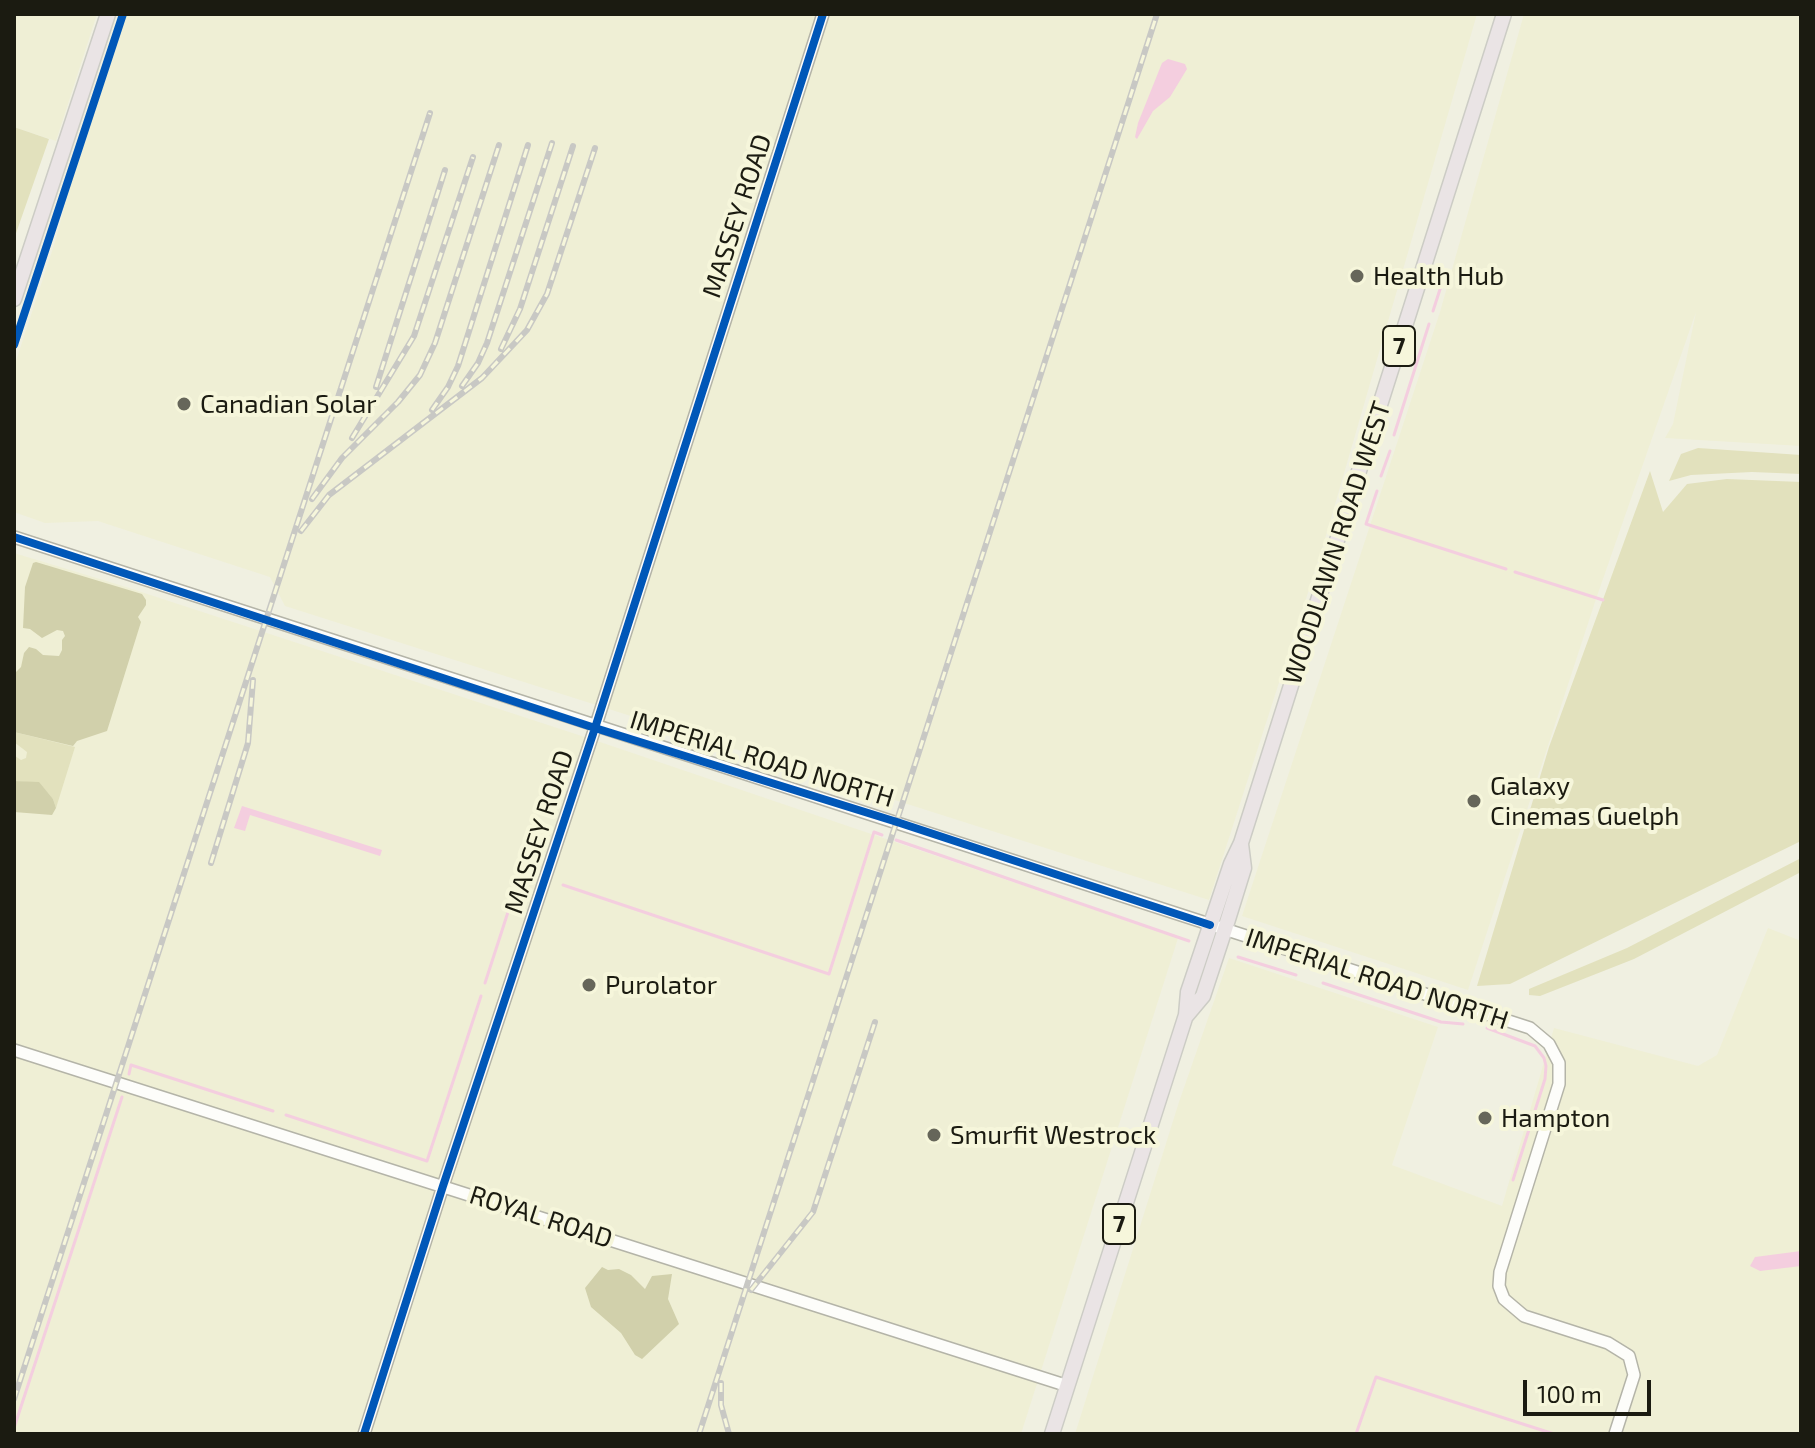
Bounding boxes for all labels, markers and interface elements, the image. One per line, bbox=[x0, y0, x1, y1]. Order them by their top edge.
street label: MASSEY ROAD bbox=[696, 130, 778, 302]
place label: Health Hub bbox=[1373, 260, 1504, 292]
marker: Health Hub bbox=[1348, 267, 1366, 285]
road number: 7 bbox=[1383, 326, 1415, 366]
place label: Canadian Solar bbox=[200, 388, 377, 420]
marker: Canadian Solar bbox=[175, 395, 193, 413]
street label: WOODLAWN ROAD WEST bbox=[1276, 397, 1398, 689]
street label: IMPERIAL ROAD NORTH bbox=[626, 704, 898, 814]
street label: MASSEY ROAD bbox=[498, 746, 580, 918]
place label: Galaxy Cinemas Guelph bbox=[1490, 770, 1679, 832]
marker: Galaxy Cinemas Guelph bbox=[1465, 792, 1483, 810]
street label: IMPERIAL ROAD NORTH bbox=[1242, 922, 1512, 1036]
place label: Purolator bbox=[605, 969, 717, 1001]
marker: Purolator bbox=[580, 976, 598, 994]
place label: Hampton bbox=[1501, 1102, 1610, 1134]
marker: Hampton bbox=[1476, 1109, 1494, 1127]
place label: Smurfit Westrock bbox=[950, 1119, 1156, 1151]
marker: Smurfit Westrock bbox=[925, 1126, 943, 1144]
street label: ROYAL ROAD bbox=[466, 1179, 616, 1255]
road number: 7 bbox=[1103, 1204, 1135, 1244]
scale bar bbox=[1527, 1364, 1655, 1414]
text: 100 m bbox=[1537, 1379, 1602, 1408]

